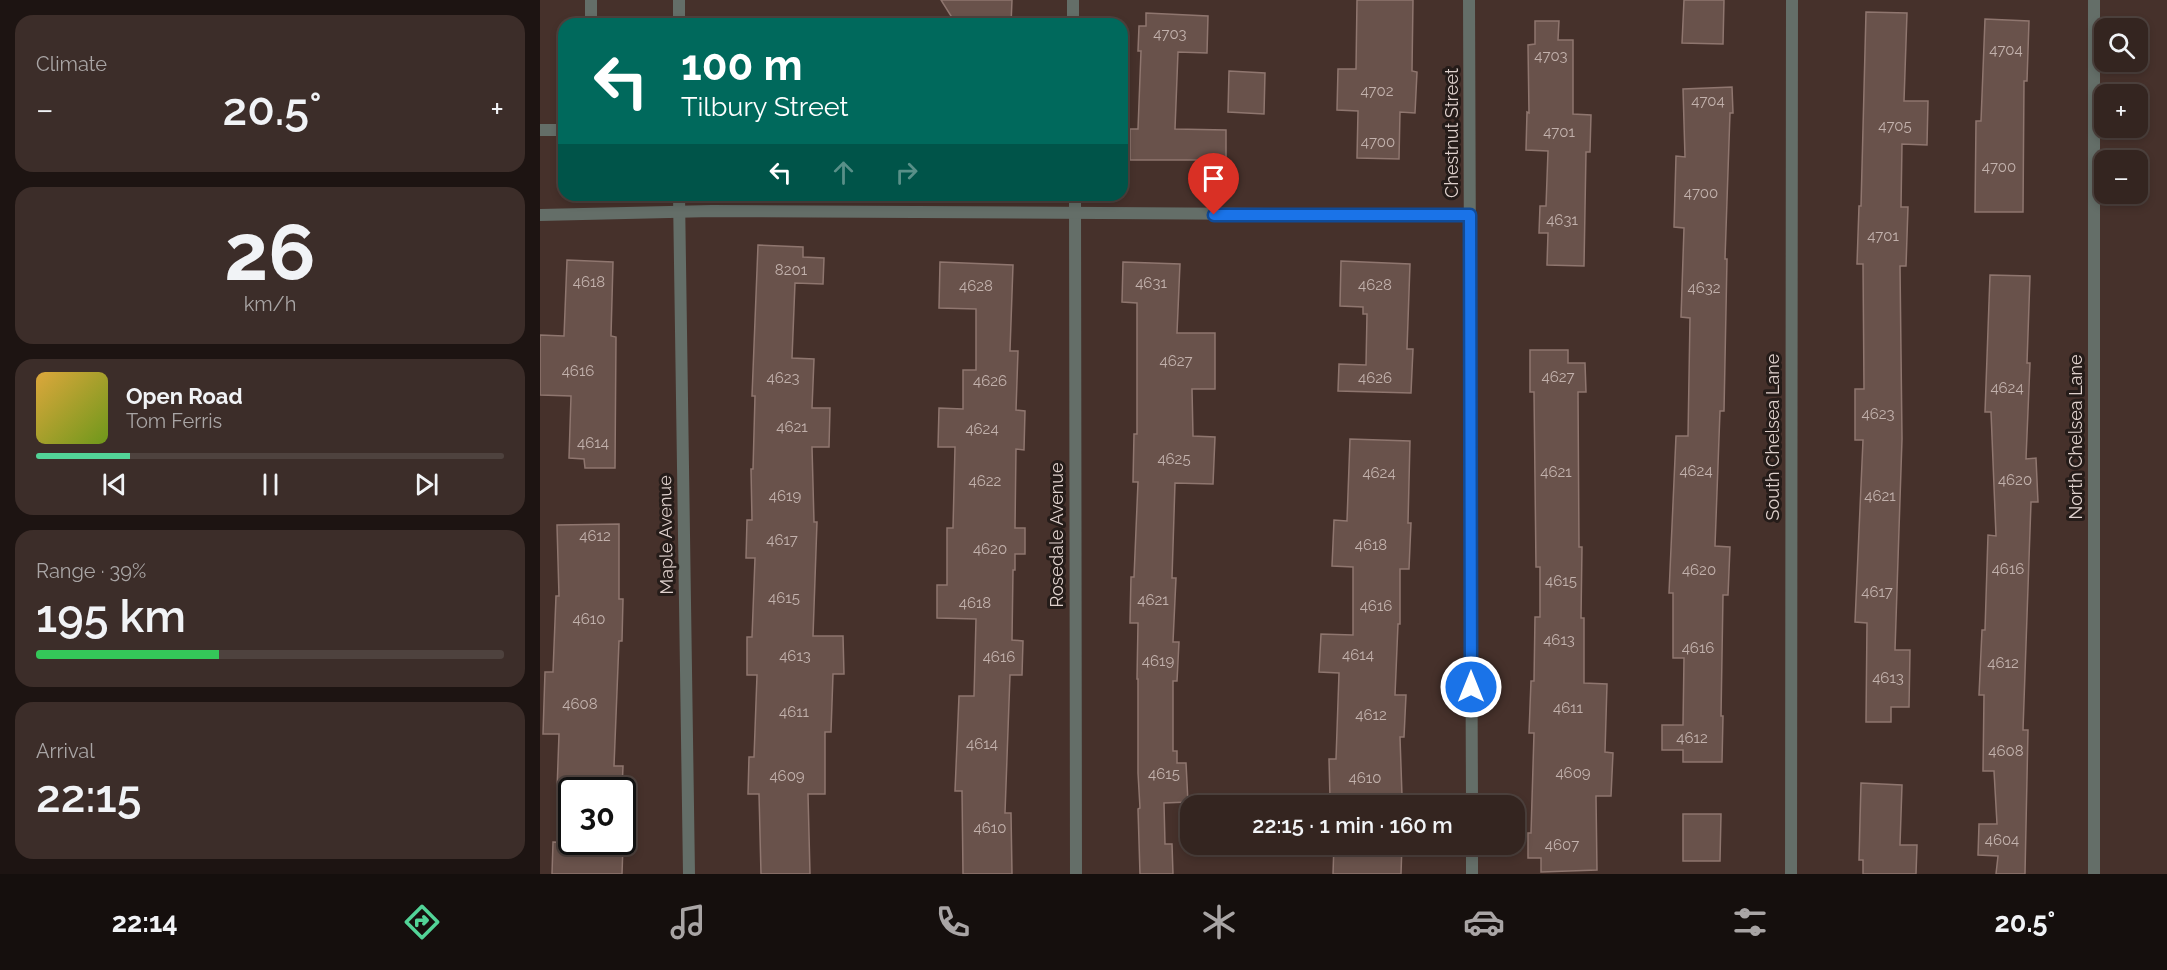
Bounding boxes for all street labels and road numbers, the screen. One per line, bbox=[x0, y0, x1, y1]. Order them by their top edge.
street label: Chestnut Street bbox=[1441, 68, 1462, 198]
street label: South Chelsea Lane bbox=[1762, 353, 1783, 520]
street label: North Chelsea Lane bbox=[2065, 354, 2086, 520]
street label: Rosedale Avenue bbox=[1046, 462, 1067, 608]
street label: Maple Avenue bbox=[654, 475, 677, 595]

